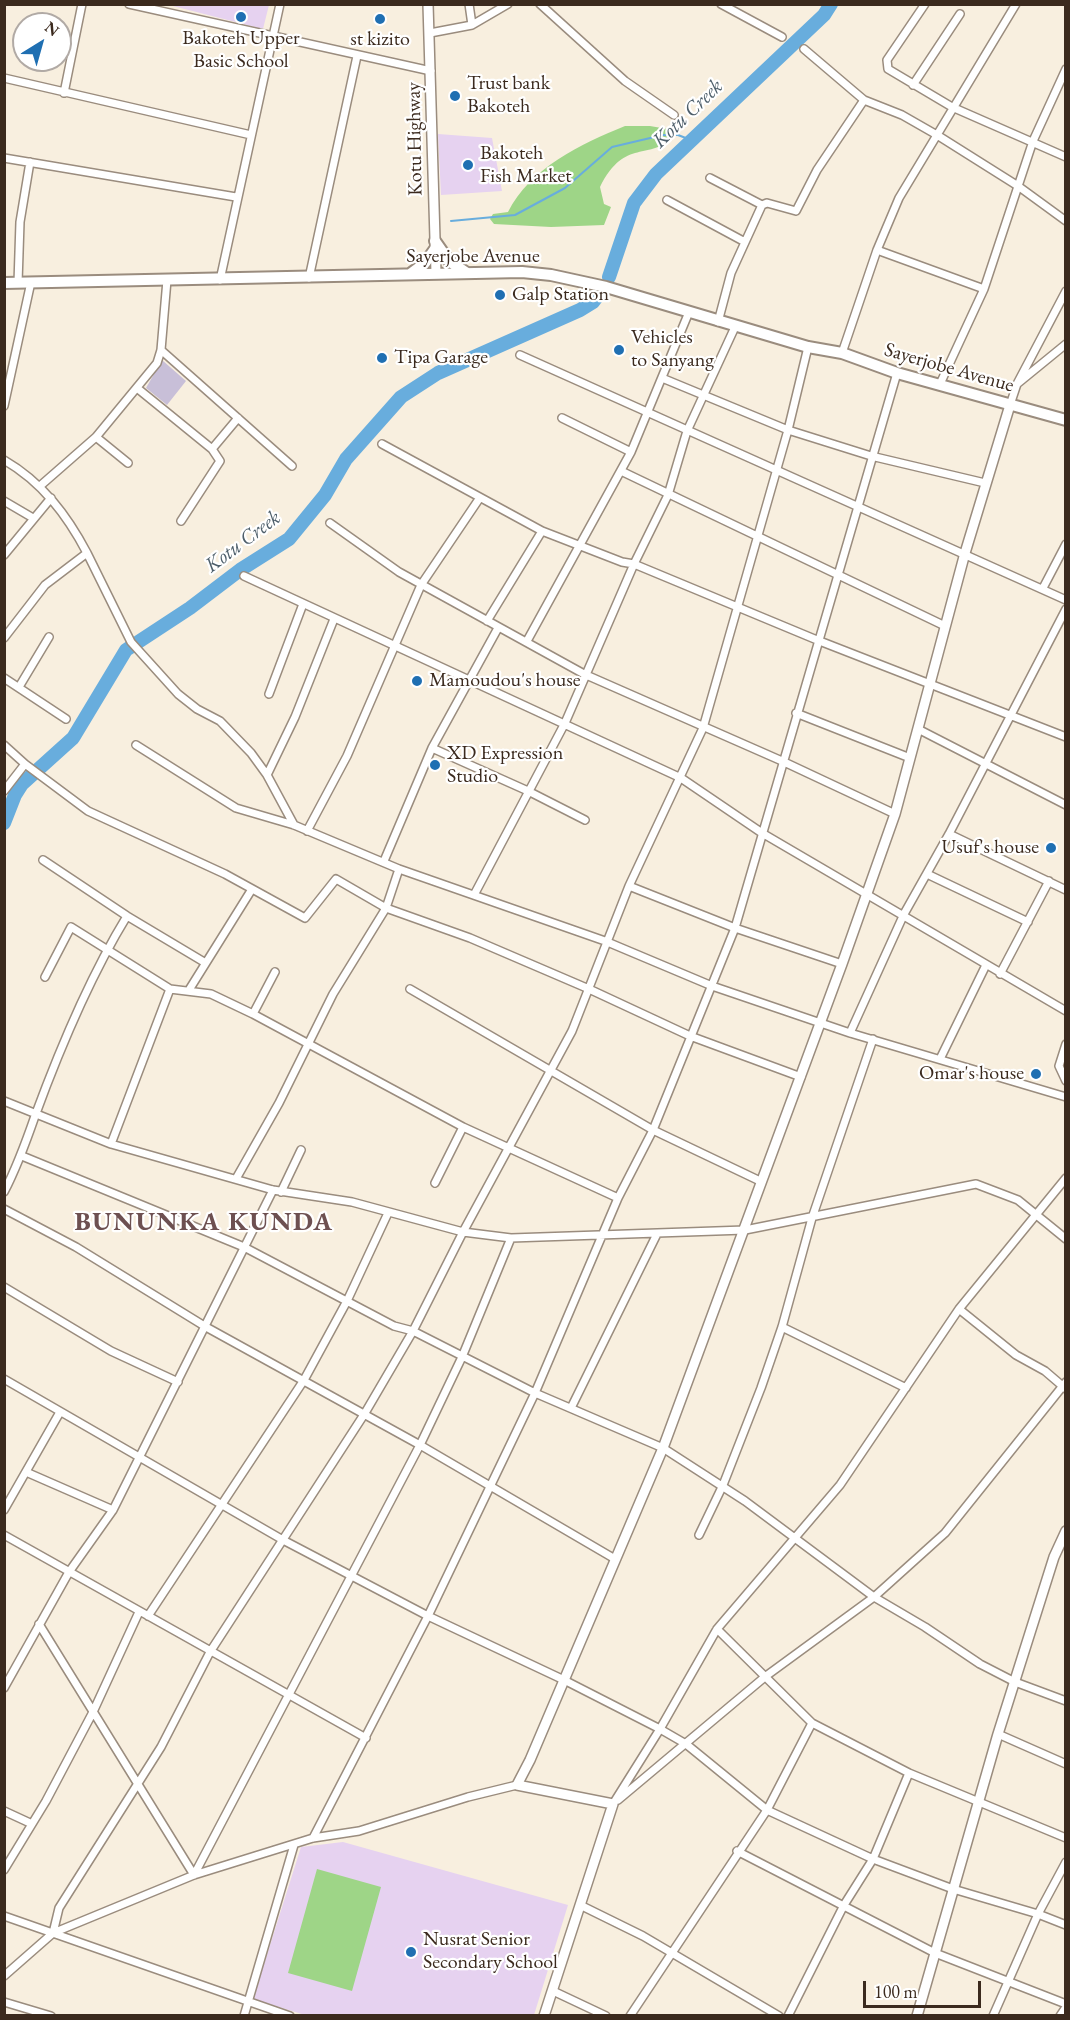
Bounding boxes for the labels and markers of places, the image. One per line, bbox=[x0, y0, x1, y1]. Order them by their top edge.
marker: Bakoteh Upper Basic School bbox=[234, 10, 248, 24]
marker: st kizito bbox=[373, 12, 387, 26]
place label: Bakoteh Upper Basic School bbox=[182, 27, 300, 74]
place label: st kizito bbox=[350, 28, 410, 52]
place label: Trust bank Bakoteh bbox=[467, 72, 550, 119]
marker: Trust bank Bakoteh bbox=[448, 89, 462, 103]
place label: Bakoteh Fish Market bbox=[480, 142, 572, 189]
marker: Bakoteh Fish Market bbox=[461, 158, 475, 172]
place label: Galp Station bbox=[512, 283, 609, 307]
marker: Galp Station bbox=[493, 288, 507, 302]
place label: Vehicles to Sanyang bbox=[631, 326, 714, 373]
marker: Vehicles to Sanyang bbox=[612, 343, 626, 357]
place label: Tipa Garage bbox=[394, 346, 488, 370]
marker: Tipa Garage bbox=[375, 351, 389, 365]
place label: Mamoudou's house bbox=[429, 669, 581, 693]
marker: Mamoudou's house bbox=[410, 674, 424, 688]
place label: XD Expression Studio bbox=[447, 742, 563, 789]
marker: XD Expression Studio bbox=[428, 758, 442, 772]
place label: Usuf's house bbox=[941, 836, 1039, 860]
marker: Usuf's house bbox=[1044, 841, 1058, 855]
place label: Omar's house bbox=[919, 1062, 1024, 1086]
marker: Omar's house bbox=[1029, 1067, 1043, 1081]
place label: Nusrat Senior Secondary School bbox=[423, 1928, 558, 1975]
marker: Nusrat Senior Secondary School bbox=[404, 1945, 418, 1959]

